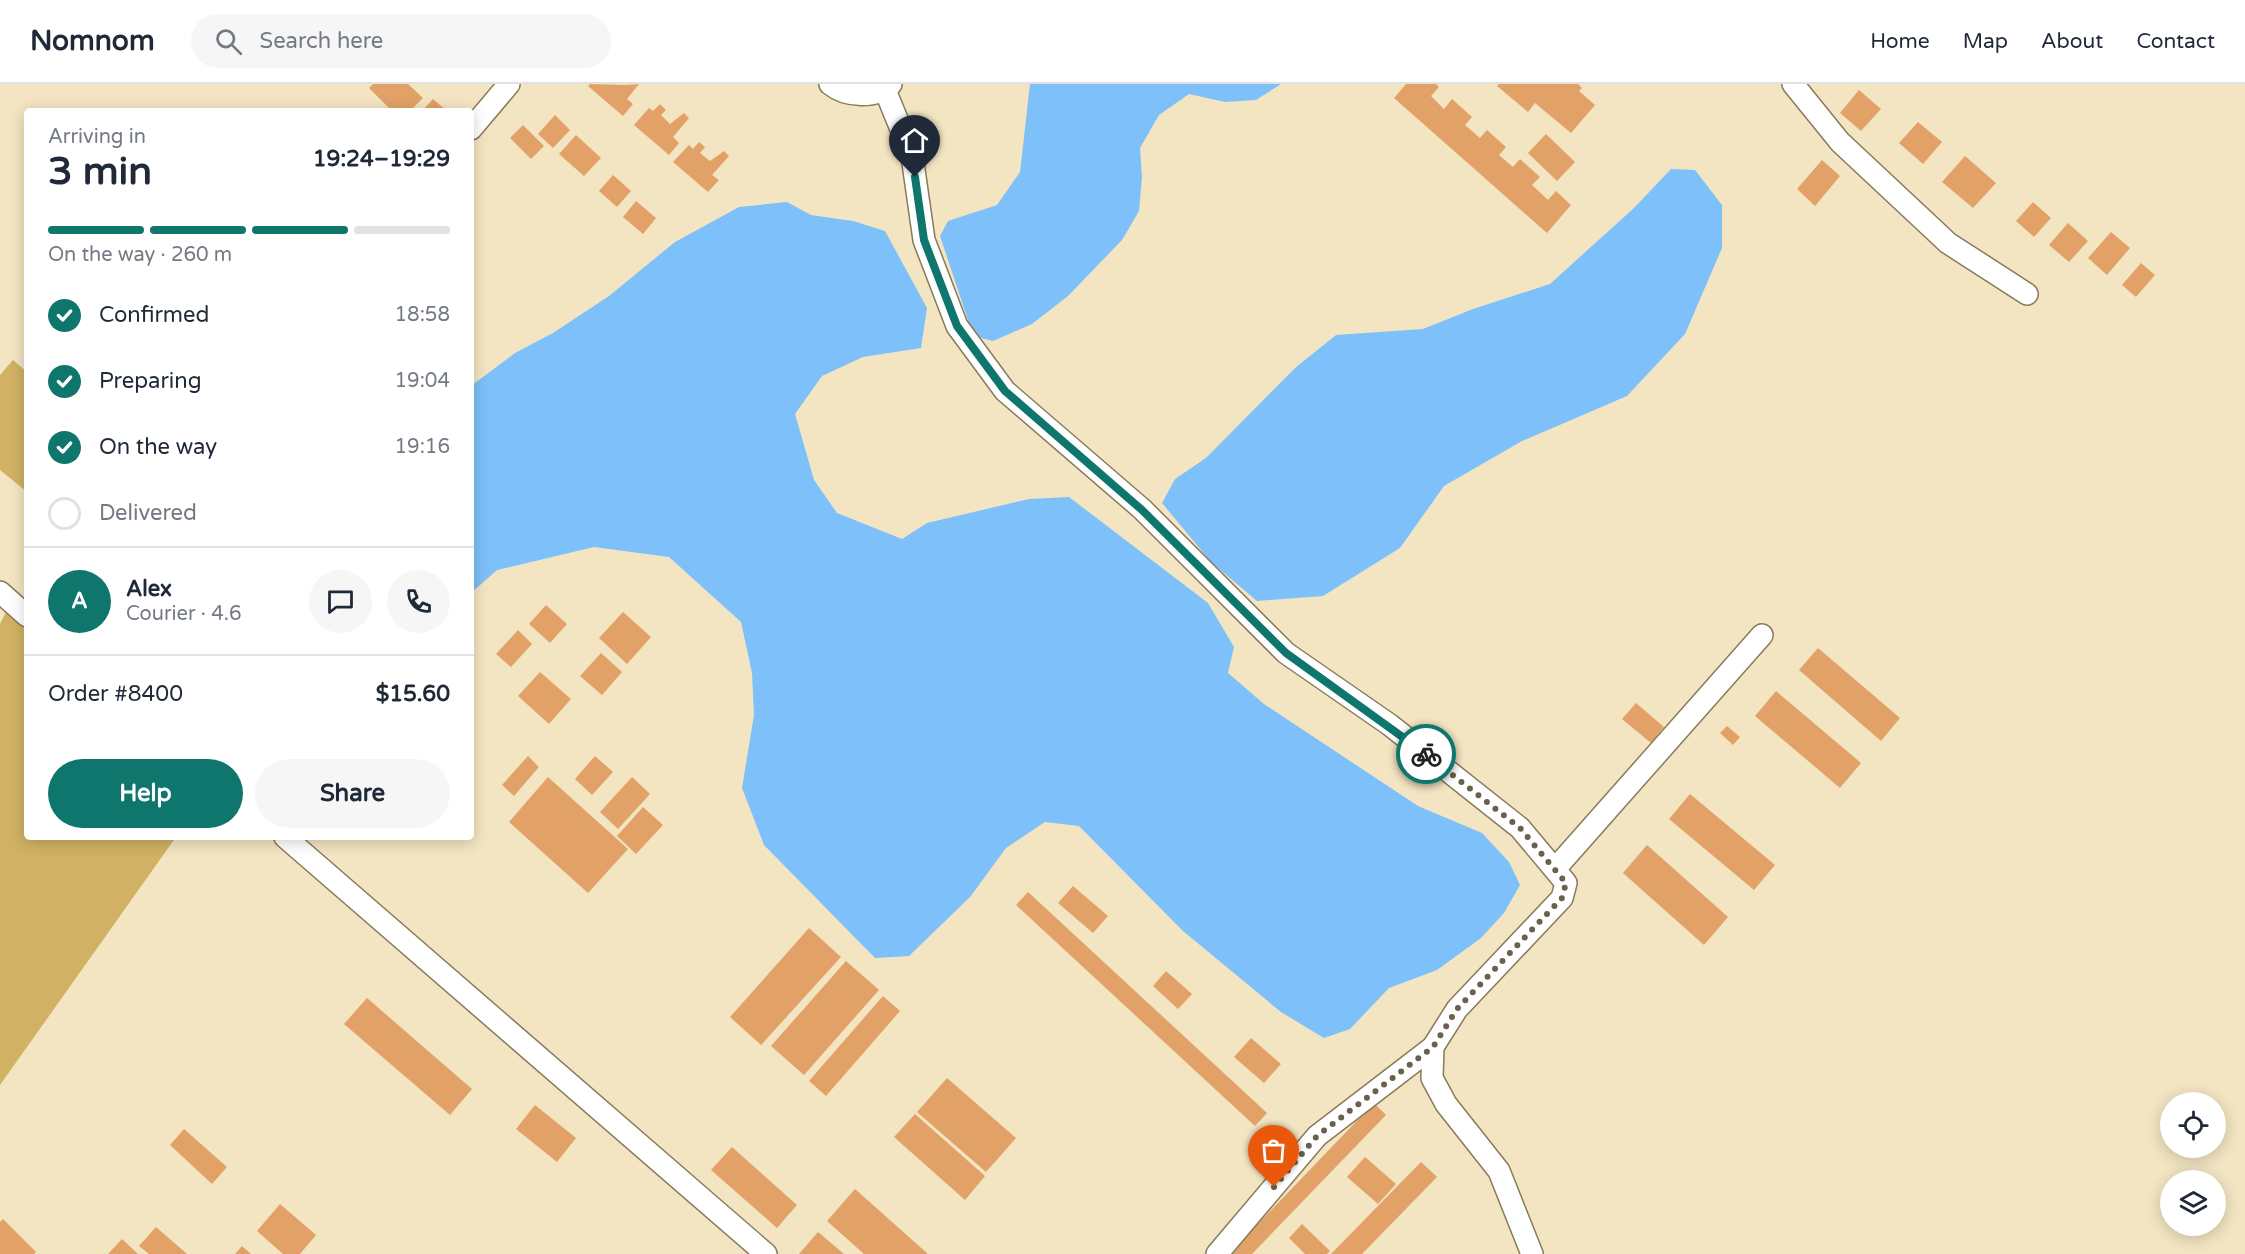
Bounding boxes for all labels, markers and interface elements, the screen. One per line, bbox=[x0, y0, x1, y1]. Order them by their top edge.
search box bbox=[191, 14, 611, 68]
text: Nomnom bbox=[30, 24, 155, 58]
icon: search bbox=[212, 25, 245, 58]
text: Search here bbox=[260, 28, 383, 54]
text: Home bbox=[1870, 29, 1930, 54]
text: Map bbox=[1963, 29, 2008, 54]
text: About bbox=[2041, 29, 2103, 54]
text: Contact bbox=[2136, 29, 2215, 54]
pin bbox=[889, 115, 940, 177]
icon: home bbox=[898, 124, 931, 157]
text: Arriving in bbox=[48, 125, 146, 149]
text: 19:24–19:29 bbox=[313, 146, 450, 172]
text: 3 min bbox=[48, 148, 152, 195]
text: On the way · 260 m bbox=[48, 243, 232, 267]
icon: check bbox=[48, 299, 81, 332]
text: Confirmed bbox=[99, 302, 209, 328]
text: 18:58 bbox=[395, 303, 450, 327]
icon: check bbox=[48, 365, 81, 398]
text: Preparing bbox=[99, 368, 202, 394]
text: 19:04 bbox=[395, 369, 450, 393]
icon: check bbox=[48, 431, 81, 464]
text: On the way bbox=[99, 434, 217, 460]
text: 19:16 bbox=[395, 435, 450, 459]
text: Delivered bbox=[99, 500, 197, 526]
button: chat bbox=[309, 570, 372, 633]
button: phone bbox=[387, 570, 450, 633]
text: Alex bbox=[126, 576, 172, 602]
text: A bbox=[71, 588, 88, 614]
text: Courier · 4.6 bbox=[126, 602, 241, 626]
text: Order #8400 bbox=[48, 681, 183, 707]
text: $15.60 bbox=[376, 681, 450, 707]
courier bbox=[1396, 724, 1456, 784]
icon: bike bbox=[1410, 738, 1443, 771]
button: Help bbox=[48, 759, 243, 828]
button: Share bbox=[255, 759, 450, 828]
map controls bbox=[2160, 1092, 2226, 1236]
button: locate bbox=[2160, 1092, 2226, 1158]
pin bbox=[1248, 1125, 1299, 1187]
icon: bag bbox=[1257, 1134, 1290, 1167]
button: layers bbox=[2160, 1170, 2226, 1236]

